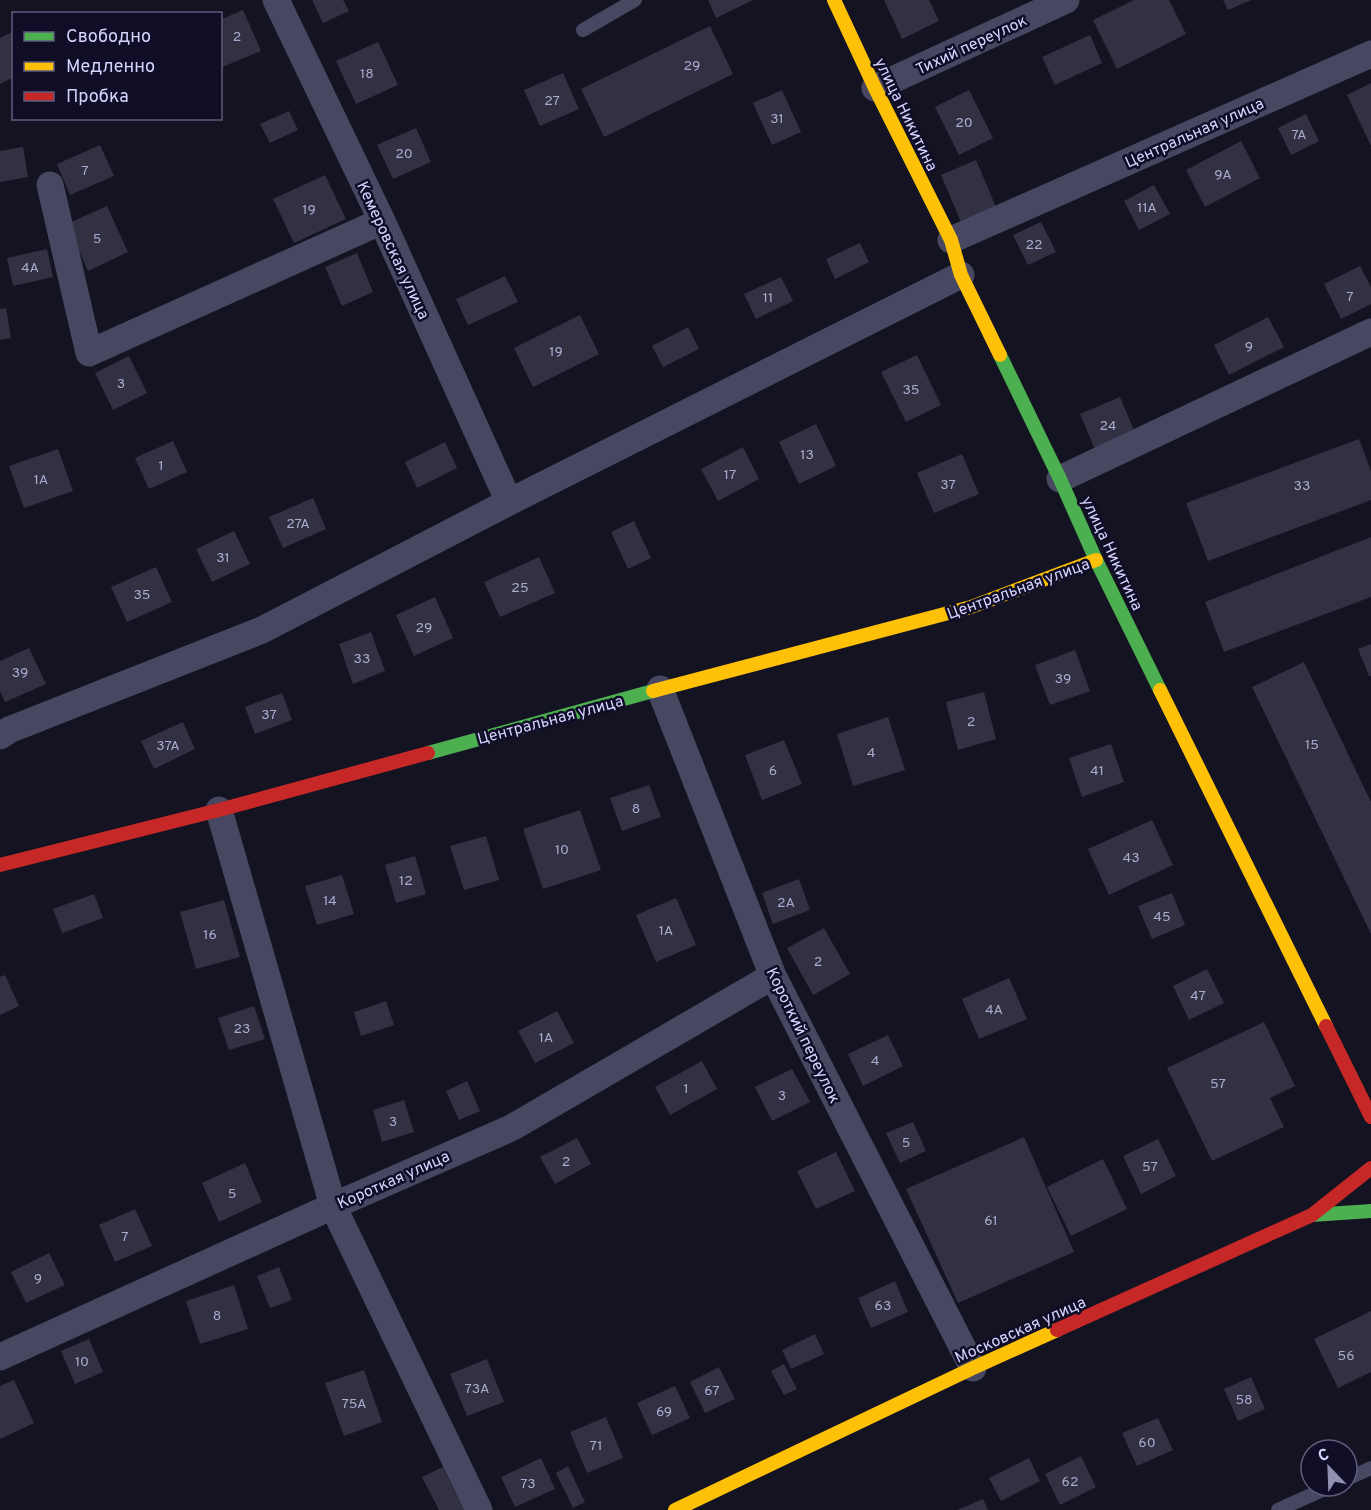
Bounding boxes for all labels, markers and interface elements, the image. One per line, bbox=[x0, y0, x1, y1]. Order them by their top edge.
street label: Тихий переулок bbox=[913, 11, 1031, 80]
legend bbox=[12, 12, 222, 120]
text: Свободно bbox=[66, 26, 151, 49]
house number: 2 bbox=[233, 29, 241, 46]
street label: улица Никитина bbox=[869, 55, 941, 175]
text: Медленно bbox=[66, 56, 155, 79]
house number: 29 bbox=[684, 58, 700, 75]
house number: 18 bbox=[360, 66, 374, 83]
text: Пробка bbox=[66, 86, 129, 109]
house number: 27 bbox=[544, 93, 560, 110]
street label: Центральная улица bbox=[1122, 94, 1267, 173]
house number: 31 bbox=[770, 111, 784, 128]
house number: 20 bbox=[955, 115, 973, 132]
house number: 7А bbox=[1291, 127, 1307, 144]
house number: 20 bbox=[395, 146, 413, 163]
house number: 7 bbox=[81, 163, 89, 180]
house number: 9А bbox=[1214, 167, 1232, 184]
street label: Кемеровская улица bbox=[351, 179, 433, 323]
house number: 11А bbox=[1137, 200, 1157, 217]
house number: 19 bbox=[302, 202, 316, 219]
house number: 5 bbox=[93, 231, 101, 248]
house number: 22 bbox=[1025, 237, 1043, 254]
house number: 4А bbox=[21, 260, 39, 277]
house number: 7 bbox=[1346, 289, 1354, 306]
house number: 11 bbox=[763, 290, 773, 307]
house number: 9 bbox=[1245, 339, 1253, 356]
house number: 19 bbox=[549, 344, 563, 361]
house number: 3 bbox=[117, 376, 125, 393]
house number: 35 bbox=[902, 382, 920, 399]
house number: 24 bbox=[1099, 418, 1117, 435]
house number: 13 bbox=[800, 447, 814, 464]
house number: 1 bbox=[158, 458, 164, 475]
house number: 17 bbox=[724, 467, 736, 484]
house number: 1А bbox=[34, 472, 48, 489]
house number: 37 bbox=[940, 477, 956, 494]
house number: 33 bbox=[1294, 478, 1310, 495]
street label: улица Никитина bbox=[1076, 493, 1146, 614]
house number: 27А bbox=[286, 516, 310, 533]
house number: 31 bbox=[216, 550, 230, 567]
street label: Центральная улица bbox=[945, 555, 1093, 625]
house number: 25 bbox=[511, 580, 529, 597]
house number: 35 bbox=[133, 587, 151, 604]
house number: 29 bbox=[416, 620, 432, 637]
house number: 33 bbox=[354, 651, 370, 668]
house number: 39 bbox=[12, 665, 28, 682]
house number: 39 bbox=[1055, 671, 1071, 688]
street label: Центральная улица bbox=[475, 692, 626, 750]
house number: 37 bbox=[261, 707, 277, 724]
house number: 2 bbox=[967, 714, 975, 731]
house number: 15 bbox=[1305, 737, 1319, 754]
house number: 37А bbox=[156, 738, 180, 755]
house number: 4 bbox=[867, 745, 875, 762]
house number: 6 bbox=[769, 763, 777, 780]
house number: 41 bbox=[1090, 763, 1104, 780]
house number: 8 bbox=[632, 801, 640, 818]
house number: 10 bbox=[555, 842, 569, 859]
house number: 43 bbox=[1122, 850, 1140, 867]
house number: 12 bbox=[399, 873, 413, 890]
house number: 14 bbox=[323, 893, 337, 910]
house number: 2А bbox=[777, 895, 795, 912]
house number: 45 bbox=[1153, 909, 1171, 926]
house number: 1А bbox=[659, 923, 673, 940]
house number: 16 bbox=[203, 927, 217, 944]
house number: 2 bbox=[814, 954, 822, 971]
street label: Короткий переулок bbox=[761, 965, 844, 1107]
house number: 47 bbox=[1190, 988, 1206, 1005]
house number: 4А bbox=[985, 1002, 1003, 1019]
house number: 23 bbox=[234, 1021, 251, 1038]
house number: 1А bbox=[539, 1030, 553, 1047]
house number: 4 bbox=[871, 1053, 879, 1070]
house number: 57 bbox=[1210, 1076, 1226, 1093]
house number: 1 bbox=[683, 1081, 689, 1098]
house number: 3 bbox=[778, 1088, 786, 1105]
house number: 3 bbox=[389, 1114, 397, 1131]
house number: 5 bbox=[902, 1135, 910, 1152]
street label: Короткая улица bbox=[334, 1147, 453, 1215]
house number: 2 bbox=[562, 1154, 570, 1171]
house number: 57 bbox=[1142, 1159, 1158, 1176]
house number: 5 bbox=[228, 1186, 236, 1203]
house number: 61 bbox=[984, 1213, 998, 1230]
house number: 7 bbox=[121, 1229, 129, 1246]
house number: 9 bbox=[34, 1271, 42, 1288]
street label: Московская улица bbox=[952, 1293, 1089, 1369]
house number: 63 bbox=[875, 1298, 891, 1315]
house number: 8 bbox=[213, 1308, 221, 1325]
house number: 56 bbox=[1337, 1348, 1355, 1365]
house number: 10 bbox=[75, 1354, 89, 1371]
house number: 73А bbox=[465, 1381, 489, 1398]
house number: 67 bbox=[704, 1383, 720, 1400]
house number: 58 bbox=[1235, 1392, 1253, 1409]
house number: 75А bbox=[341, 1396, 367, 1413]
house number: 69 bbox=[656, 1404, 672, 1421]
house number: 60 bbox=[1138, 1435, 1156, 1452]
house number: 71 bbox=[590, 1438, 602, 1455]
north arrow bbox=[1299, 1438, 1359, 1498]
text: С bbox=[1315, 1445, 1333, 1467]
house number: 62 bbox=[1062, 1474, 1078, 1491]
house number: 73 bbox=[520, 1476, 536, 1493]

